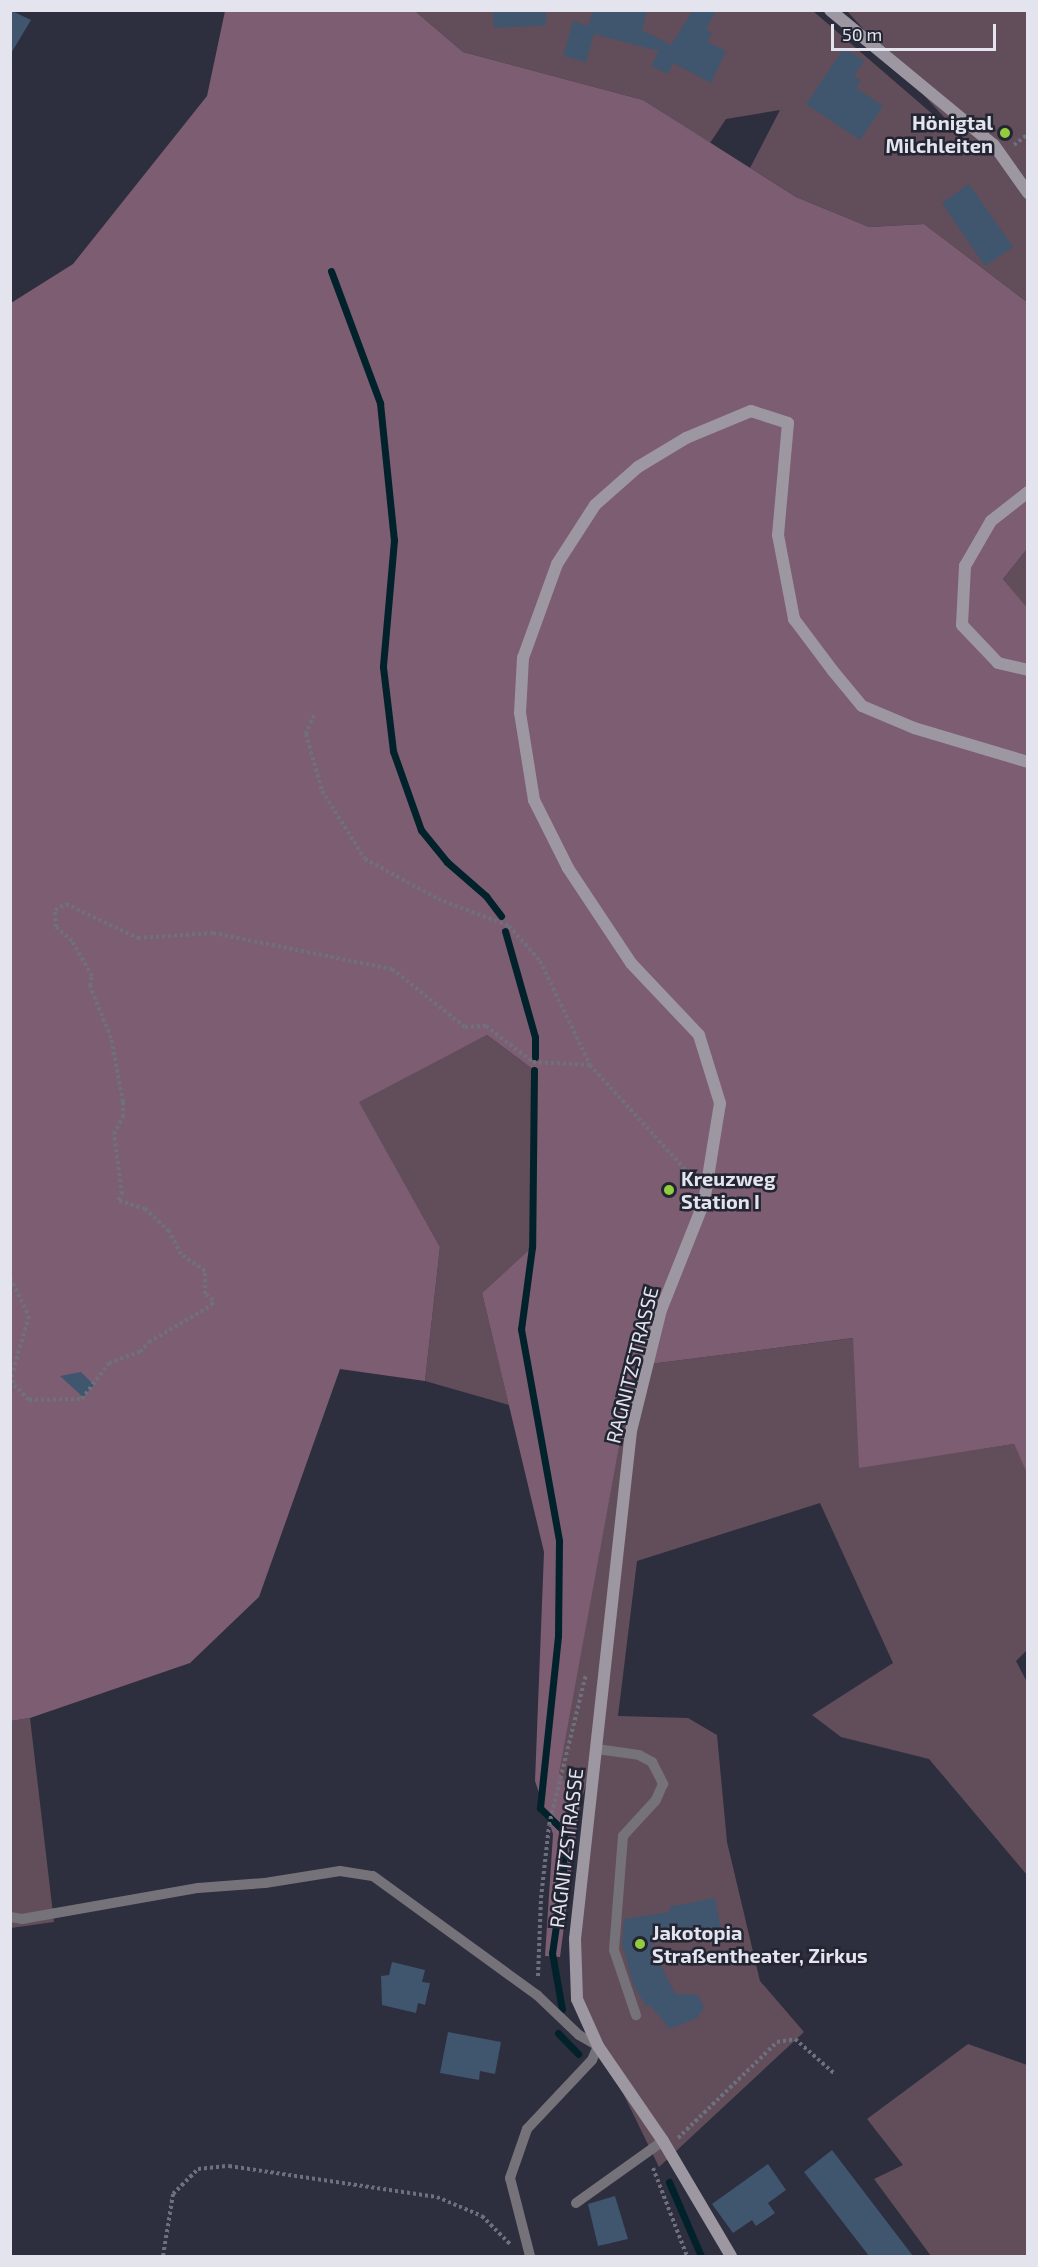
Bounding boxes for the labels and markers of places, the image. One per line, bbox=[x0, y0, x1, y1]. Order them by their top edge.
place label: Hönigtal Milchleiten bbox=[886, 110, 993, 157]
marker: Hönigtal Milchleiten bbox=[998, 126, 1012, 140]
place label: Kreuzweg Station I bbox=[681, 1166, 776, 1213]
marker: Kreuzweg Station I bbox=[662, 1183, 676, 1197]
place label: Jakotopia Straßentheater, Zirkus bbox=[652, 1920, 868, 1967]
marker: Jakotopia Straßentheater, Zirkus bbox=[633, 1937, 647, 1951]

